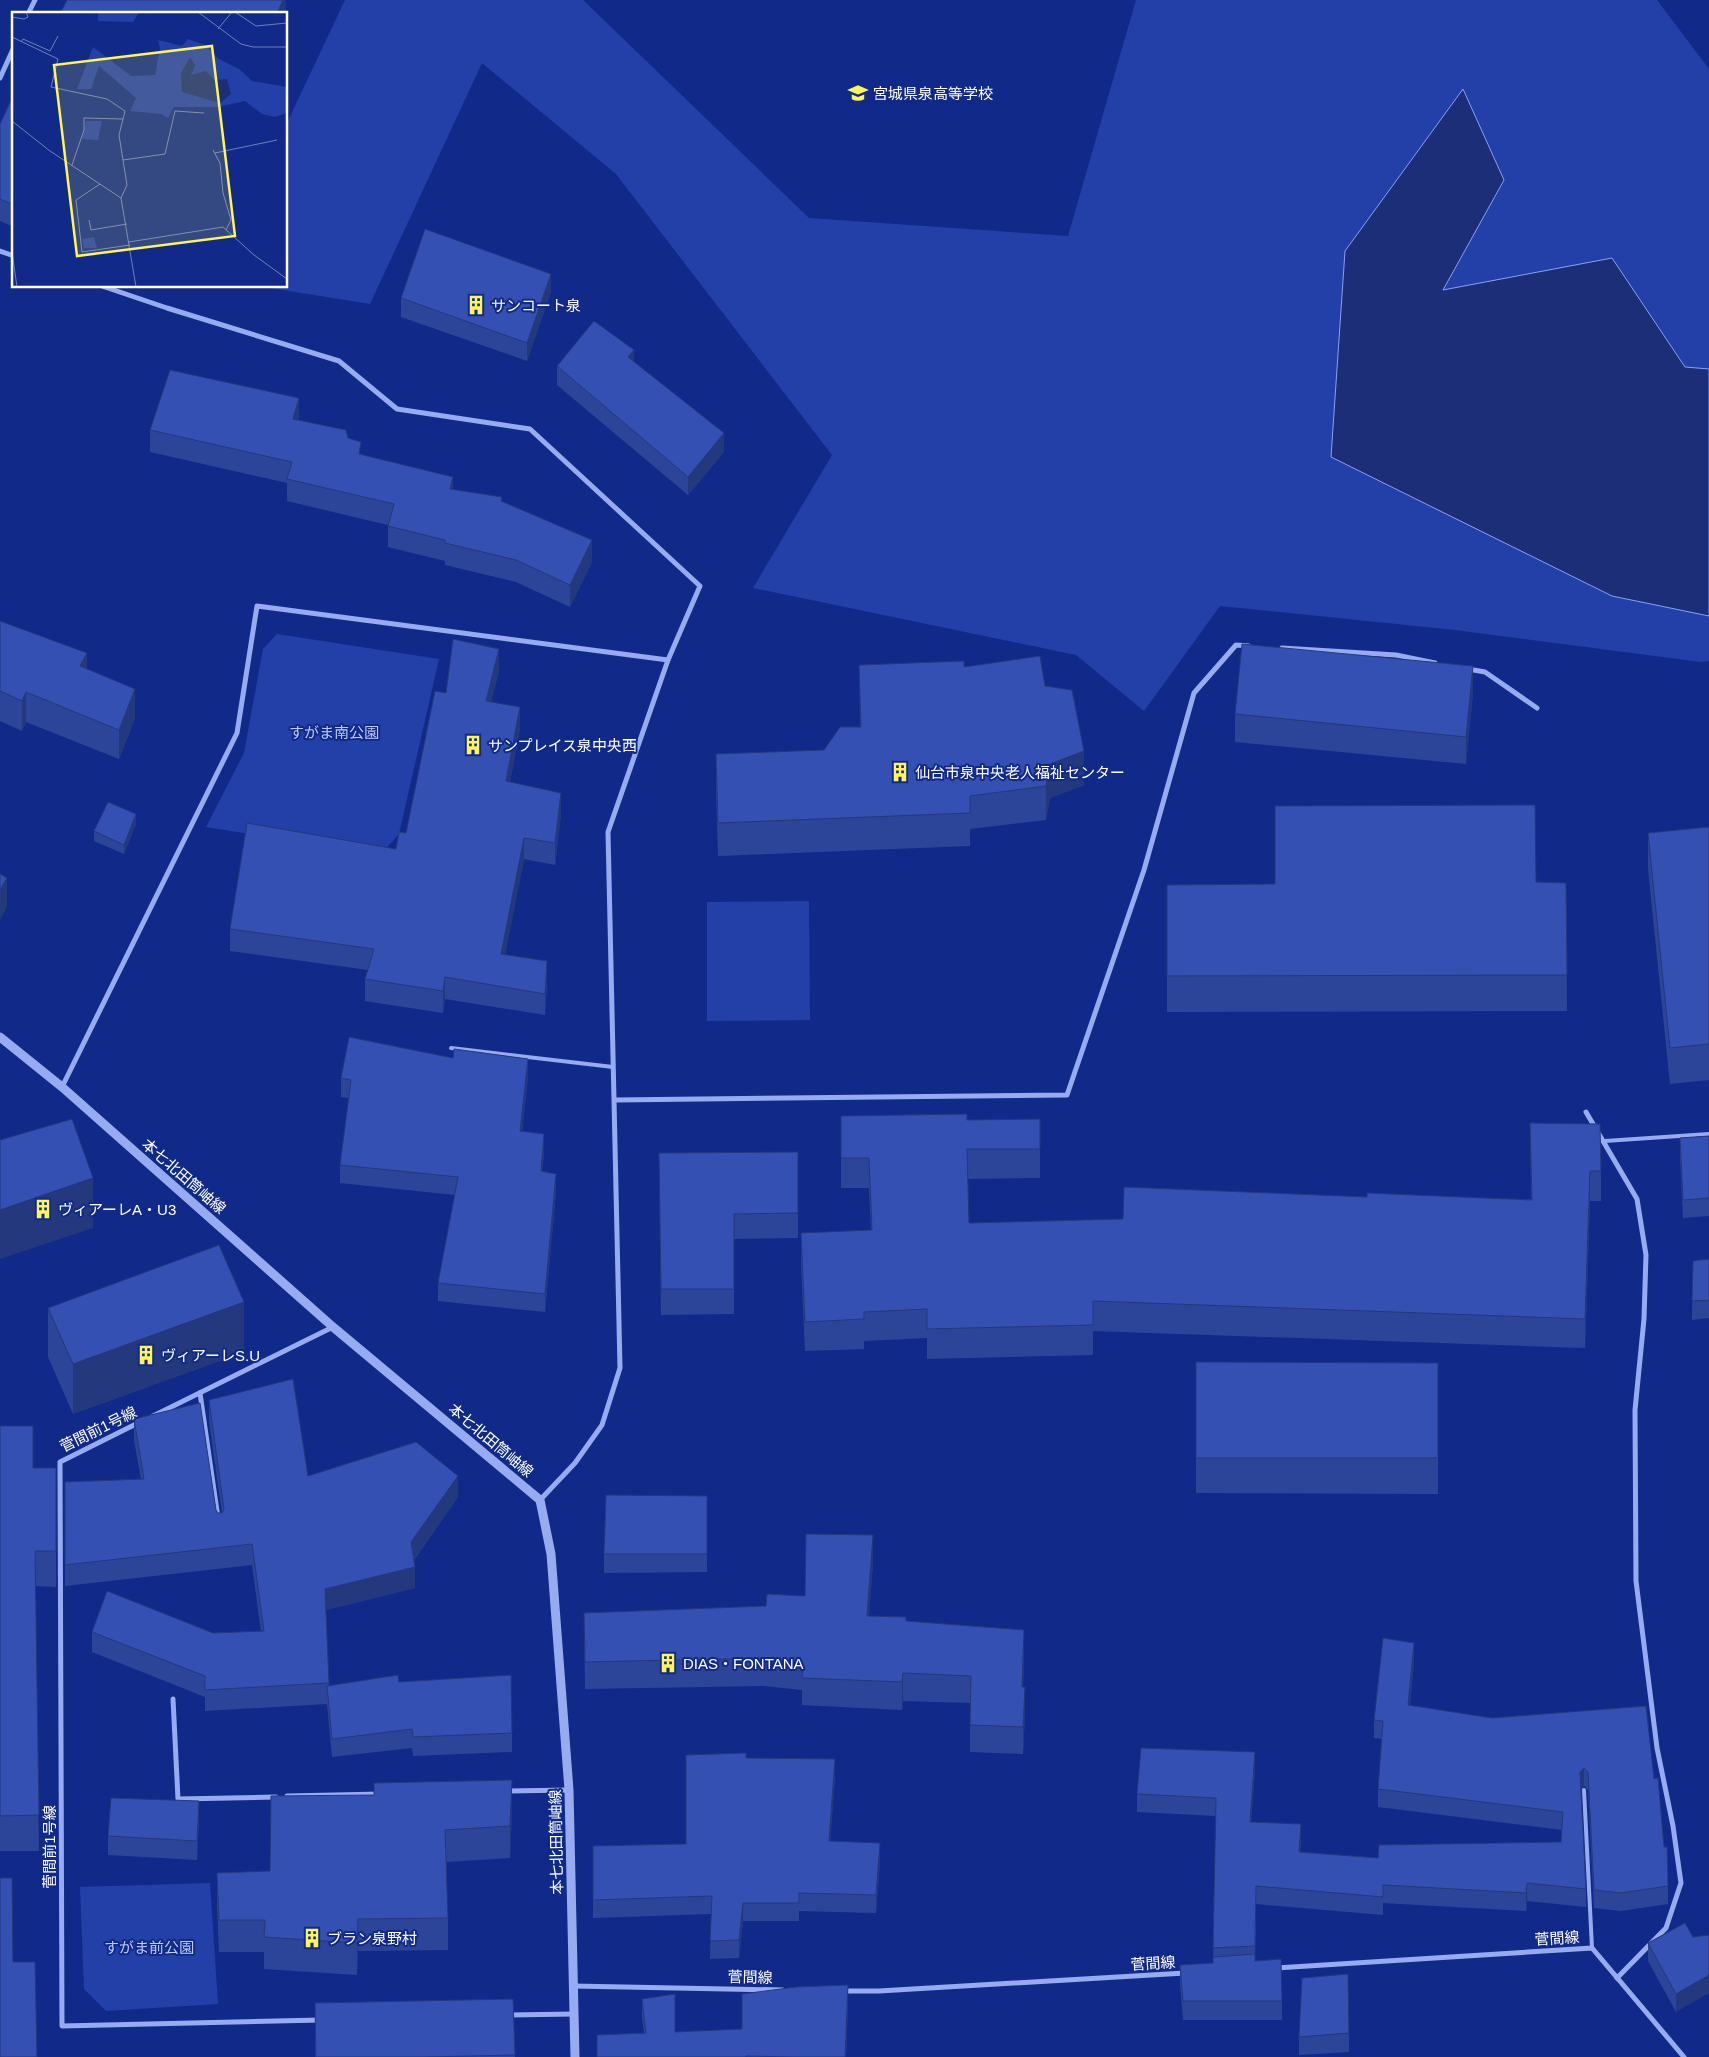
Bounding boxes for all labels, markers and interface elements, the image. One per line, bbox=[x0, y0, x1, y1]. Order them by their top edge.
inset map bbox=[12, 12, 288, 288]
school or university icon: 宮城県泉高等学校 bbox=[847, 82, 869, 104]
place label: 宮城県泉高等学校 bbox=[873, 85, 993, 102]
building icon: サンコート泉 bbox=[465, 294, 487, 316]
place label: サンコート泉 bbox=[491, 297, 581, 314]
park label: すがま南公園 bbox=[289, 724, 379, 741]
building icon: サンプレイス泉中央西 bbox=[462, 734, 484, 756]
place label: サンプレイス泉中央西 bbox=[488, 737, 637, 754]
building icon: 仙台市泉中央老人福祉センター bbox=[889, 761, 911, 783]
place label: 仙台市泉中央老人福祉センター bbox=[915, 764, 1125, 781]
street label: 本七北田筒岫線 bbox=[139, 1135, 229, 1217]
building icon: ヴィアーレA・U3 bbox=[32, 1198, 54, 1220]
place label: ヴィアーレA・U3 bbox=[58, 1201, 176, 1218]
building icon: ヴィアーレS.U bbox=[135, 1344, 157, 1366]
place label: ヴィアーレS.U bbox=[161, 1347, 260, 1364]
street label: 本七北田筒岫線 bbox=[445, 1400, 537, 1480]
street label: 菅間前1号線 bbox=[57, 1403, 139, 1455]
building icon: DIAS・FONTANA bbox=[657, 1652, 679, 1674]
place label: DIAS・FONTANA bbox=[683, 1655, 804, 1672]
street label: 本七北田筒岫線 bbox=[547, 1789, 565, 1895]
street label: 菅間前1号線 bbox=[41, 1805, 58, 1889]
building icon: ブラン泉野村 bbox=[301, 1927, 323, 1949]
street label: 菅間線 bbox=[1534, 1928, 1580, 1948]
place label: ブラン泉野村 bbox=[327, 1930, 417, 1947]
park label: すがま前公園 bbox=[104, 1939, 194, 1956]
street label: 菅間線 bbox=[1130, 1953, 1176, 1973]
street label: 菅間線 bbox=[727, 1968, 773, 1986]

